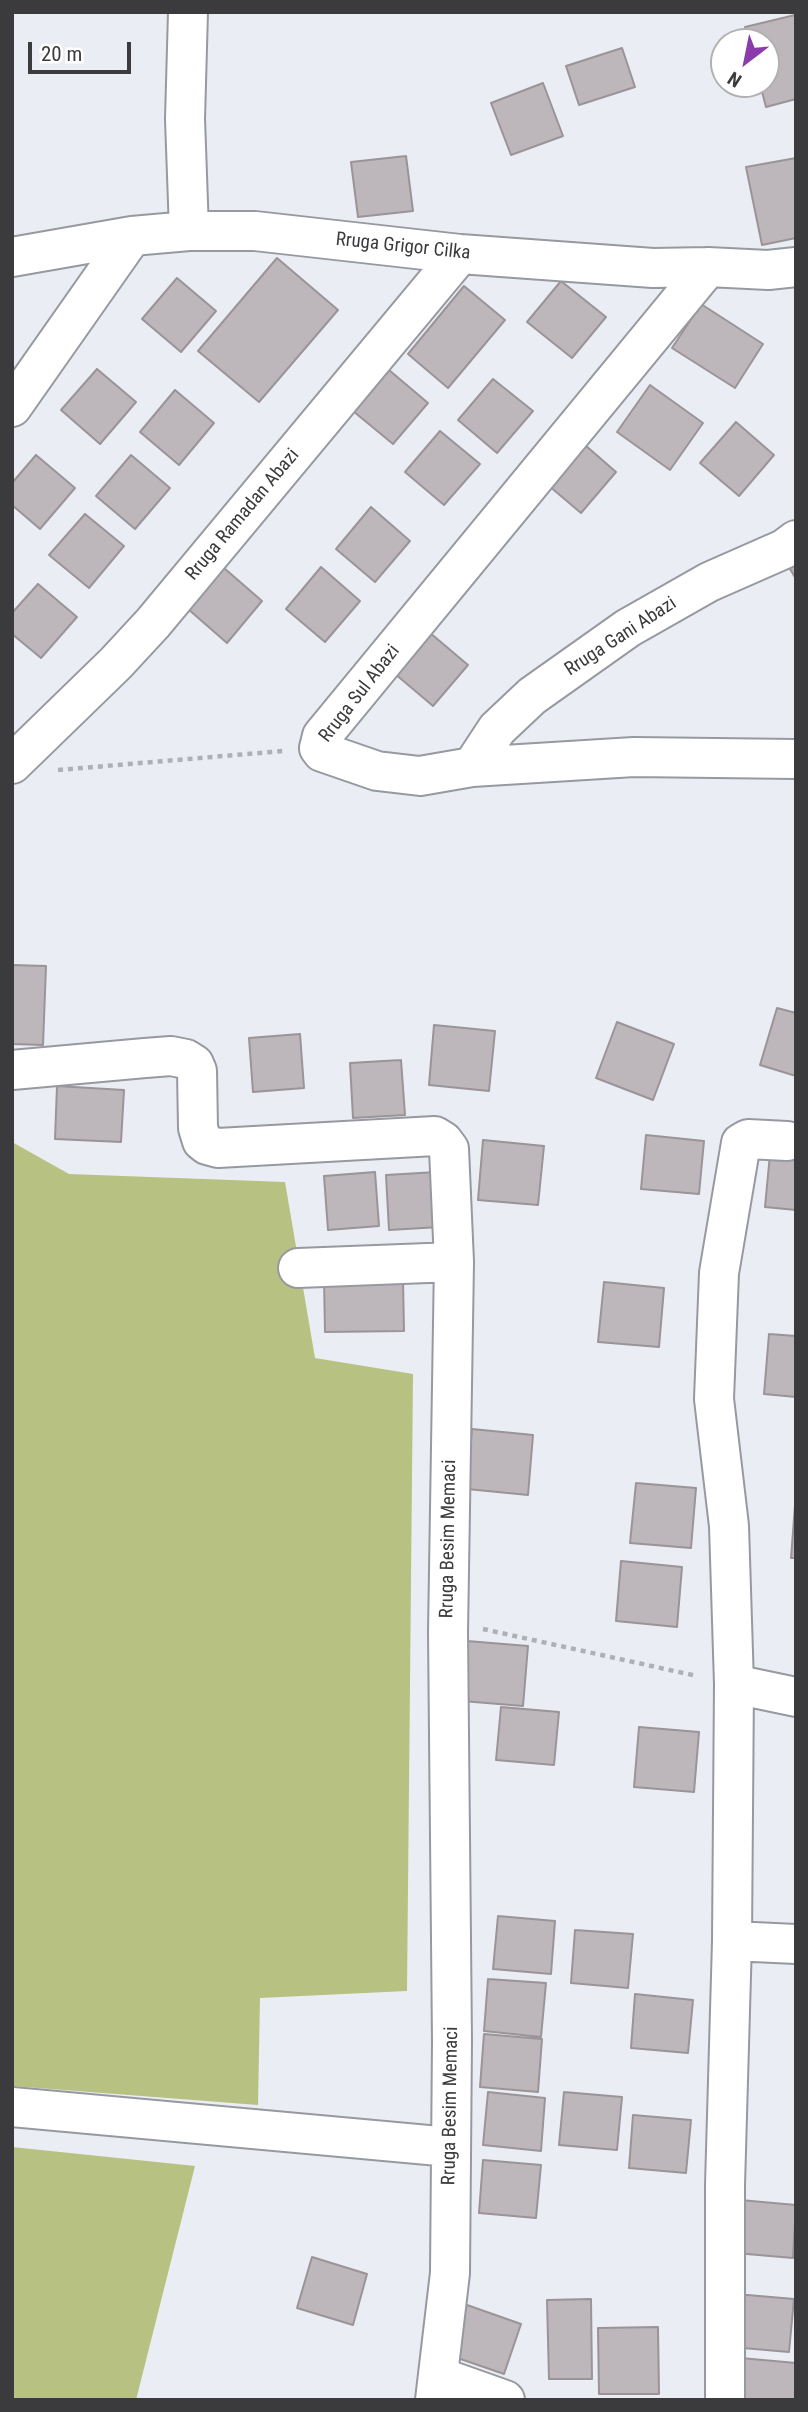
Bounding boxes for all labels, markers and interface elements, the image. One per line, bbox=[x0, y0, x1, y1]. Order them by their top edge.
scale bar bbox=[32, 28, 135, 72]
north arrow bbox=[710, 28, 780, 98]
text: 20 m bbox=[41, 42, 82, 66]
text: N bbox=[724, 67, 746, 92]
street label: Rruga Grigor Cilka bbox=[334, 229, 472, 265]
street label: Rruga Ramadan Abazi bbox=[181, 445, 305, 585]
street label: Rruga Gani Abazi bbox=[561, 593, 681, 681]
street label: Rruga Sul Abazi bbox=[315, 641, 405, 747]
street label: Rruga Besim Memaci bbox=[436, 1459, 462, 1619]
street label: Rruga Besim Memaci bbox=[438, 2026, 464, 2186]

